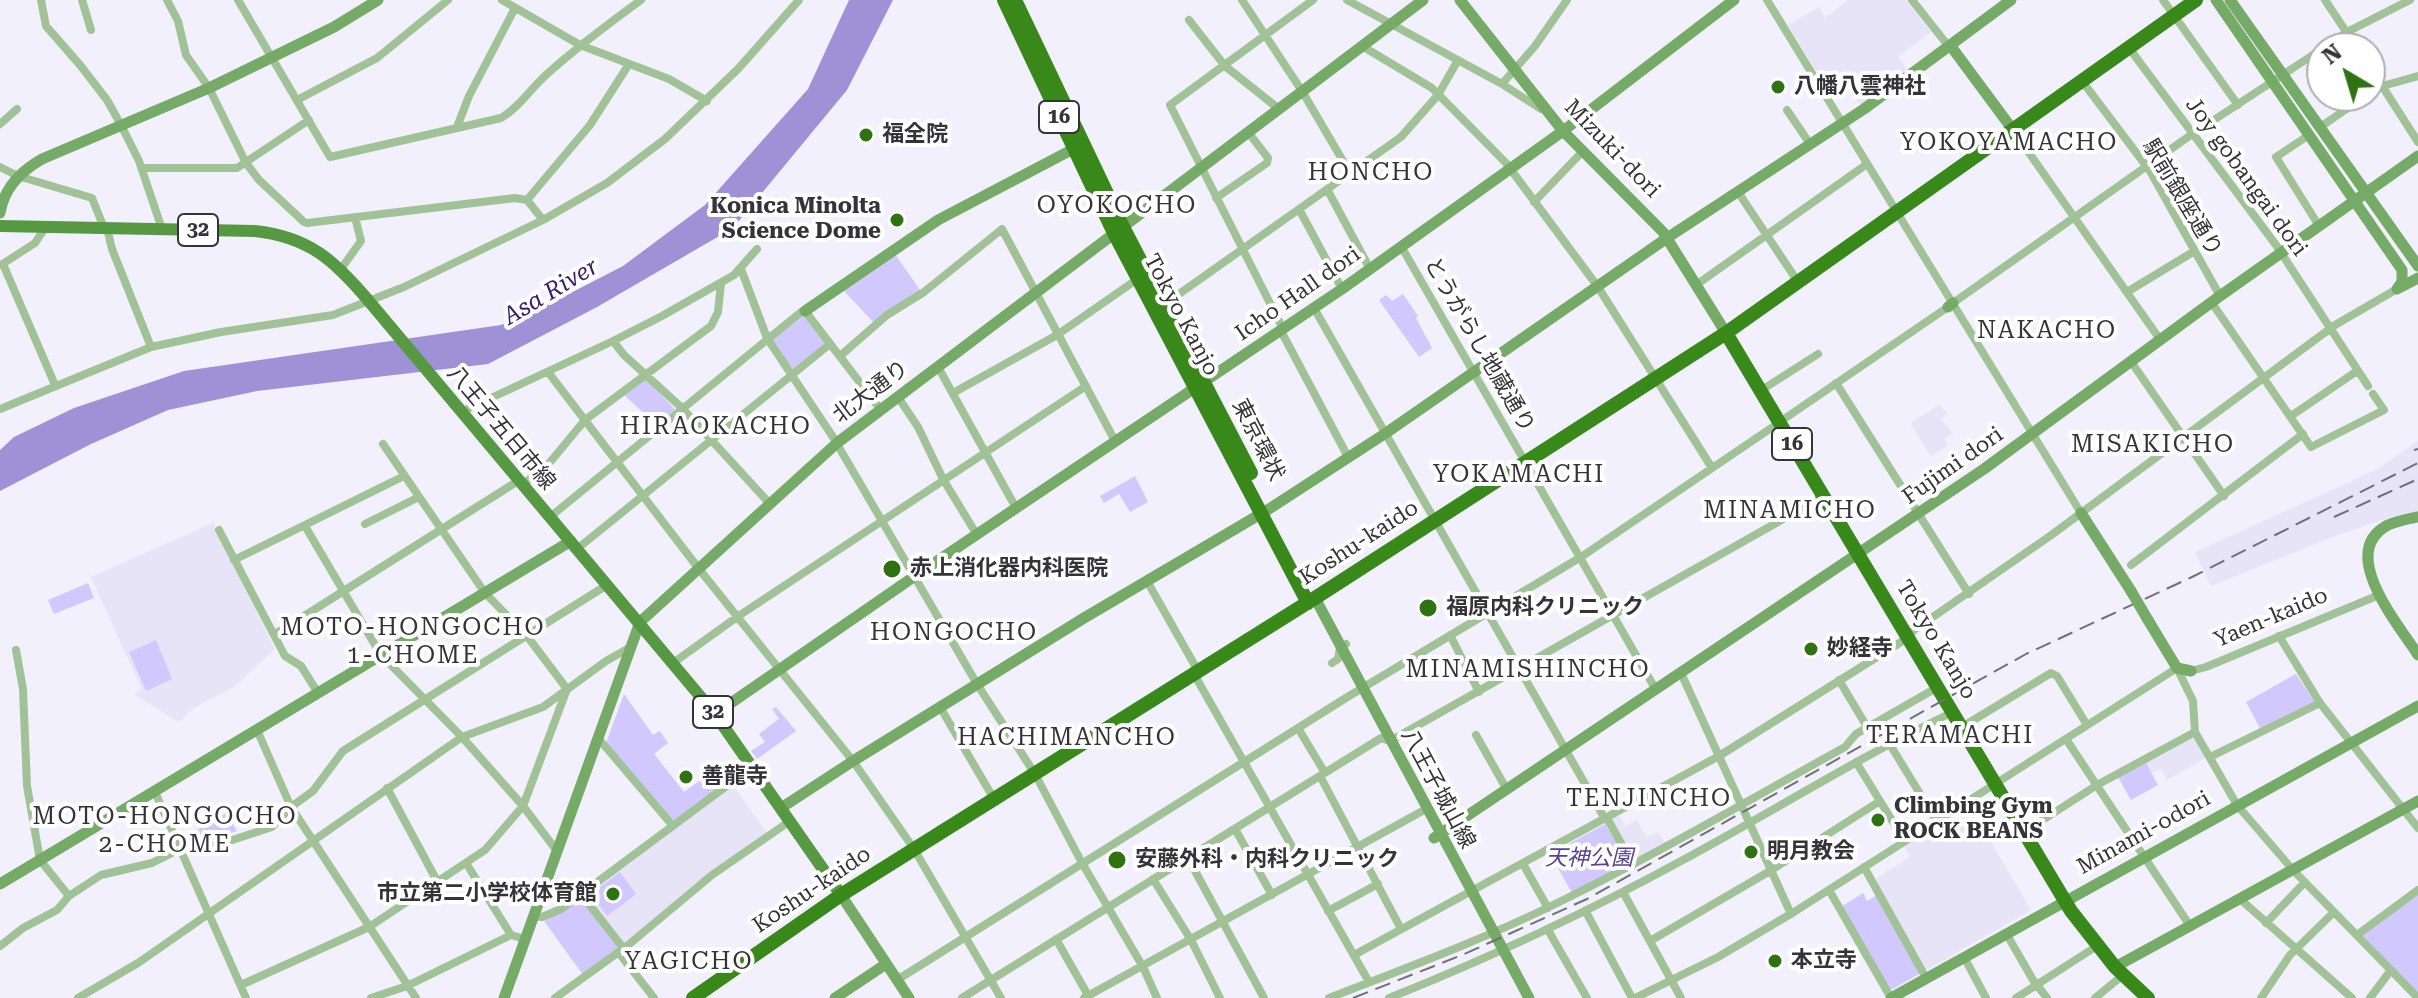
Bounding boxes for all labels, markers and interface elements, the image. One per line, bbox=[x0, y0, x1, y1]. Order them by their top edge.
north arrow bbox=[2306, 32, 2386, 112]
text: N bbox=[2318, 39, 2347, 69]
place label: 八幡八雲神社 bbox=[1794, 74, 1926, 100]
marker: 八幡八雲神社 bbox=[1769, 78, 1787, 96]
street label: Joy gobangai dori bbox=[2180, 93, 2312, 261]
street label: Mizuki-dori bbox=[1559, 94, 1665, 204]
road number: 16 bbox=[1039, 101, 1079, 133]
place label: 福全院 bbox=[882, 122, 948, 148]
marker: 福全院 bbox=[857, 126, 875, 144]
district label: YOKOYAMACHO bbox=[1900, 129, 2118, 157]
street label: 駅前銀座通り bbox=[2137, 135, 2227, 261]
district label: HONCHO bbox=[1308, 159, 1434, 187]
district label: OYOKOCHO bbox=[1037, 192, 1197, 220]
place label: Konica Minolta Science Dome bbox=[710, 194, 881, 246]
marker: Konica Minolta Science Dome bbox=[888, 211, 906, 229]
road number: 32 bbox=[178, 214, 218, 246]
street label: Icho Hall dori bbox=[1230, 241, 1366, 347]
street label: Tokyo Kanjo bbox=[1138, 250, 1224, 380]
water label: Asa River bbox=[498, 252, 604, 332]
street label: とうがらし地蔵通り bbox=[1418, 253, 1540, 437]
district label: NAKACHO bbox=[1977, 317, 2117, 345]
street label: 北大通り bbox=[828, 355, 914, 429]
street label: 八王子五日市線 bbox=[441, 361, 561, 495]
street label: 東京環状 bbox=[1226, 395, 1290, 485]
district label: HIRAOKACHO bbox=[620, 413, 812, 441]
street label: Fujimi dori bbox=[1898, 422, 2008, 510]
road number: 16 bbox=[1772, 428, 1812, 460]
district label: MISAKICHO bbox=[2071, 431, 2235, 459]
district label: YOKAMACHI bbox=[1433, 461, 1605, 489]
street label: Koshu-kaido bbox=[1294, 495, 1424, 591]
district label: MINAMICHO bbox=[1703, 497, 1877, 525]
place label: 赤上消化器内科医院 bbox=[910, 556, 1108, 582]
marker: 赤上消化器内科医院 bbox=[881, 558, 903, 580]
street label: Tokyo Kanjo bbox=[1890, 576, 1982, 704]
street label: Yaen-kaido bbox=[2210, 582, 2332, 654]
place label: 福原内科クリニック bbox=[1446, 595, 1644, 621]
marker: 福原内科クリニック bbox=[1417, 597, 1439, 619]
district label: MOTO-HONGOCHO 1-CHOME bbox=[281, 614, 545, 670]
district label: HONGOCHO bbox=[870, 619, 1038, 647]
place label: 妙経寺 bbox=[1827, 636, 1893, 662]
marker: 妙経寺 bbox=[1802, 640, 1820, 658]
district label: MINAMISHINCHO bbox=[1406, 656, 1650, 684]
road number: 32 bbox=[693, 696, 733, 728]
district label: TERAMACHI bbox=[1866, 722, 2034, 750]
district label: HACHIMANCHO bbox=[957, 724, 1177, 752]
street label: 八王子城山線 bbox=[1395, 725, 1481, 853]
place label: 善龍寺 bbox=[702, 764, 768, 790]
marker: 善龍寺 bbox=[677, 768, 695, 786]
district label: TENJINCHO bbox=[1566, 785, 1732, 813]
street label: Minami-odori bbox=[2073, 786, 2215, 880]
place label: Climbing Gym ROCK BEANS bbox=[1894, 794, 2053, 846]
district label: MOTO-HONGOCHO 2-CHOME bbox=[33, 803, 297, 859]
marker: Climbing Gym ROCK BEANS bbox=[1869, 811, 1887, 829]
place label: 明月教会 bbox=[1767, 839, 1855, 865]
street label: Koshu-kaido bbox=[748, 841, 876, 939]
marker: 明月教会 bbox=[1742, 843, 1760, 861]
park label: 天神公園 bbox=[1545, 846, 1633, 872]
place label: 安藤外科・内科クリニック bbox=[1135, 847, 1399, 873]
marker: 安藤外科・内科クリニック bbox=[1106, 849, 1128, 871]
place label: 市立第二小学校体育館 bbox=[377, 881, 597, 907]
marker: 市立第二小学校体育館 bbox=[604, 885, 622, 903]
district label: YAGICHO bbox=[624, 948, 754, 976]
place label: 本立寺 bbox=[1791, 948, 1857, 974]
marker: 本立寺 bbox=[1766, 952, 1784, 970]

